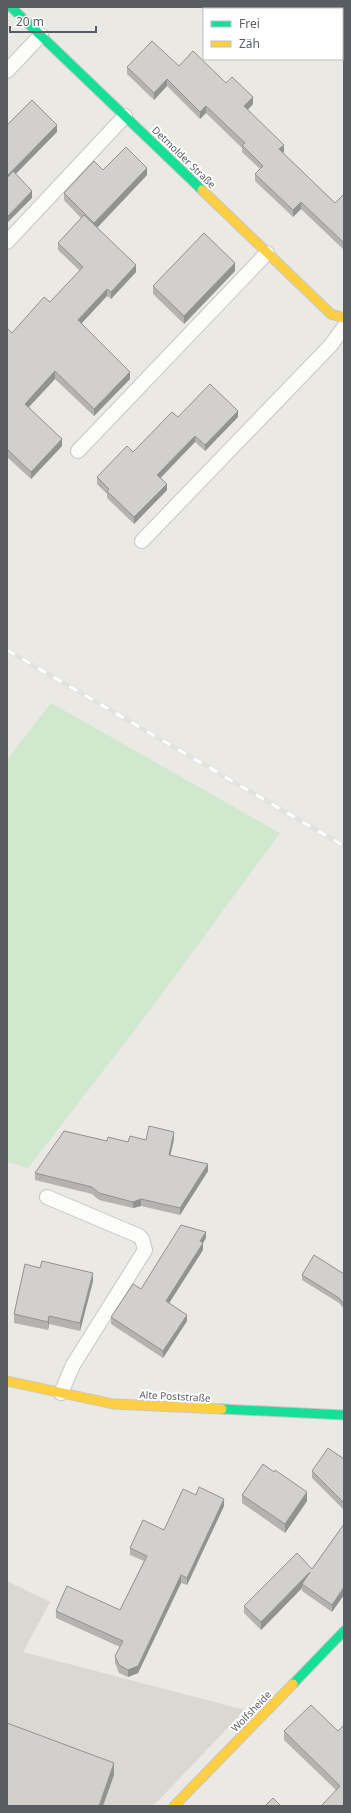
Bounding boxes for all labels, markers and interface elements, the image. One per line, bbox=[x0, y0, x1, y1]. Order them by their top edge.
scale bar bbox=[10, 8, 96, 34]
legend bbox=[203, 8, 343, 60]
text: 20 m bbox=[16, 13, 44, 30]
text: Frei bbox=[239, 15, 260, 32]
text: Zäh bbox=[239, 35, 260, 52]
street label: Detmolder Straße bbox=[149, 123, 219, 191]
street label: Alte Poststraße bbox=[139, 1387, 211, 1405]
street label: Wolfsheide bbox=[228, 1687, 274, 1735]

